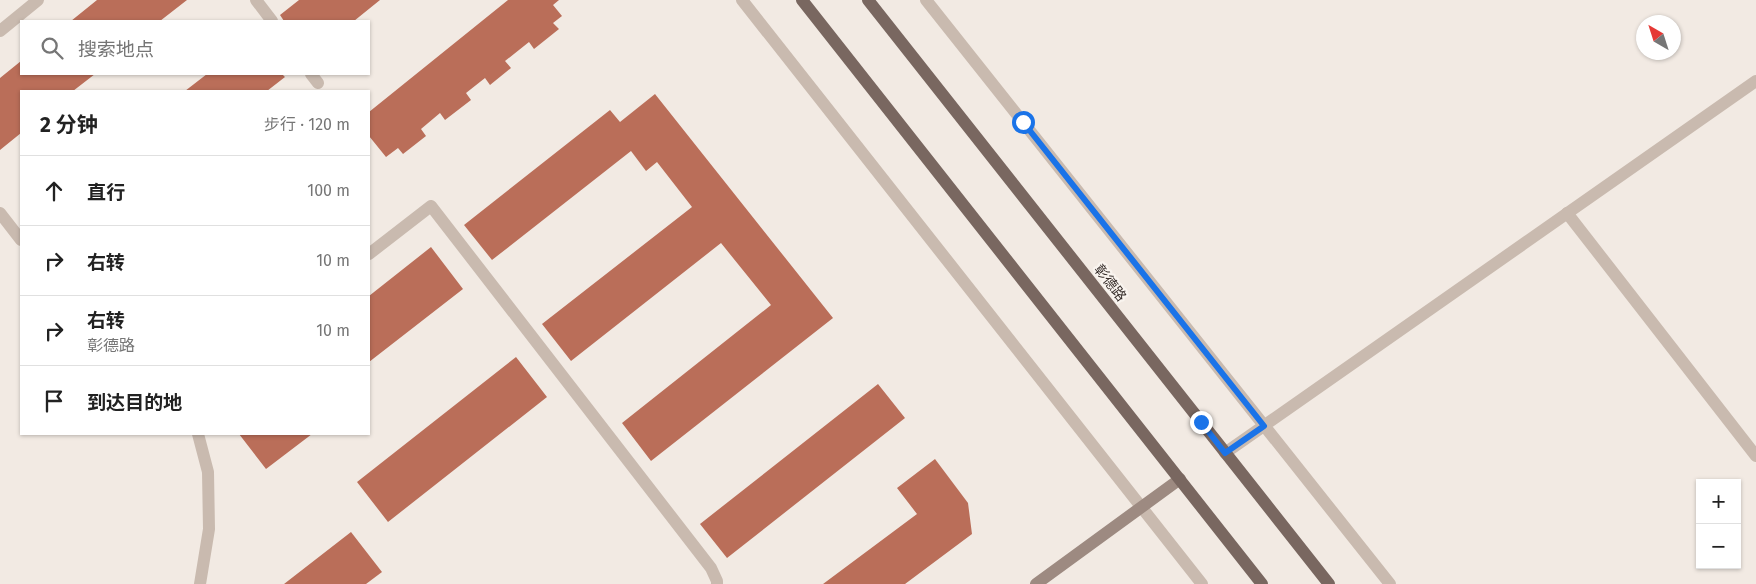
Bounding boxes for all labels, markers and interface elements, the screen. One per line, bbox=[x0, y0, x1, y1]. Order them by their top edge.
north arrow bbox=[1636, 15, 1681, 60]
search box bbox=[20, 20, 370, 75]
icon: search bbox=[38, 34, 66, 62]
text: 搜索地点 bbox=[78, 38, 154, 61]
route start bbox=[1012, 111, 1035, 134]
text: 2 分钟 bbox=[40, 112, 98, 138]
text: 步行 · 120 m bbox=[264, 115, 350, 134]
icon: ahead bbox=[40, 177, 68, 205]
text: 直行 bbox=[87, 181, 125, 204]
text: 100 m bbox=[307, 181, 350, 200]
icon: right bbox=[40, 247, 68, 275]
text: 右转 bbox=[87, 251, 125, 274]
text: 10 m bbox=[316, 251, 350, 270]
street label: 彰德路 bbox=[1090, 261, 1130, 305]
text: 右转 bbox=[87, 309, 125, 332]
icon: right bbox=[40, 317, 68, 345]
text: 10 m bbox=[316, 321, 350, 340]
text: 彰德路 bbox=[87, 336, 135, 355]
icon: arrive bbox=[40, 387, 68, 415]
text: 到达目的地 bbox=[87, 391, 182, 414]
route end bbox=[1190, 411, 1213, 434]
map controls bbox=[1696, 479, 1741, 569]
button: + bbox=[1696, 479, 1741, 524]
button: − bbox=[1696, 524, 1741, 569]

